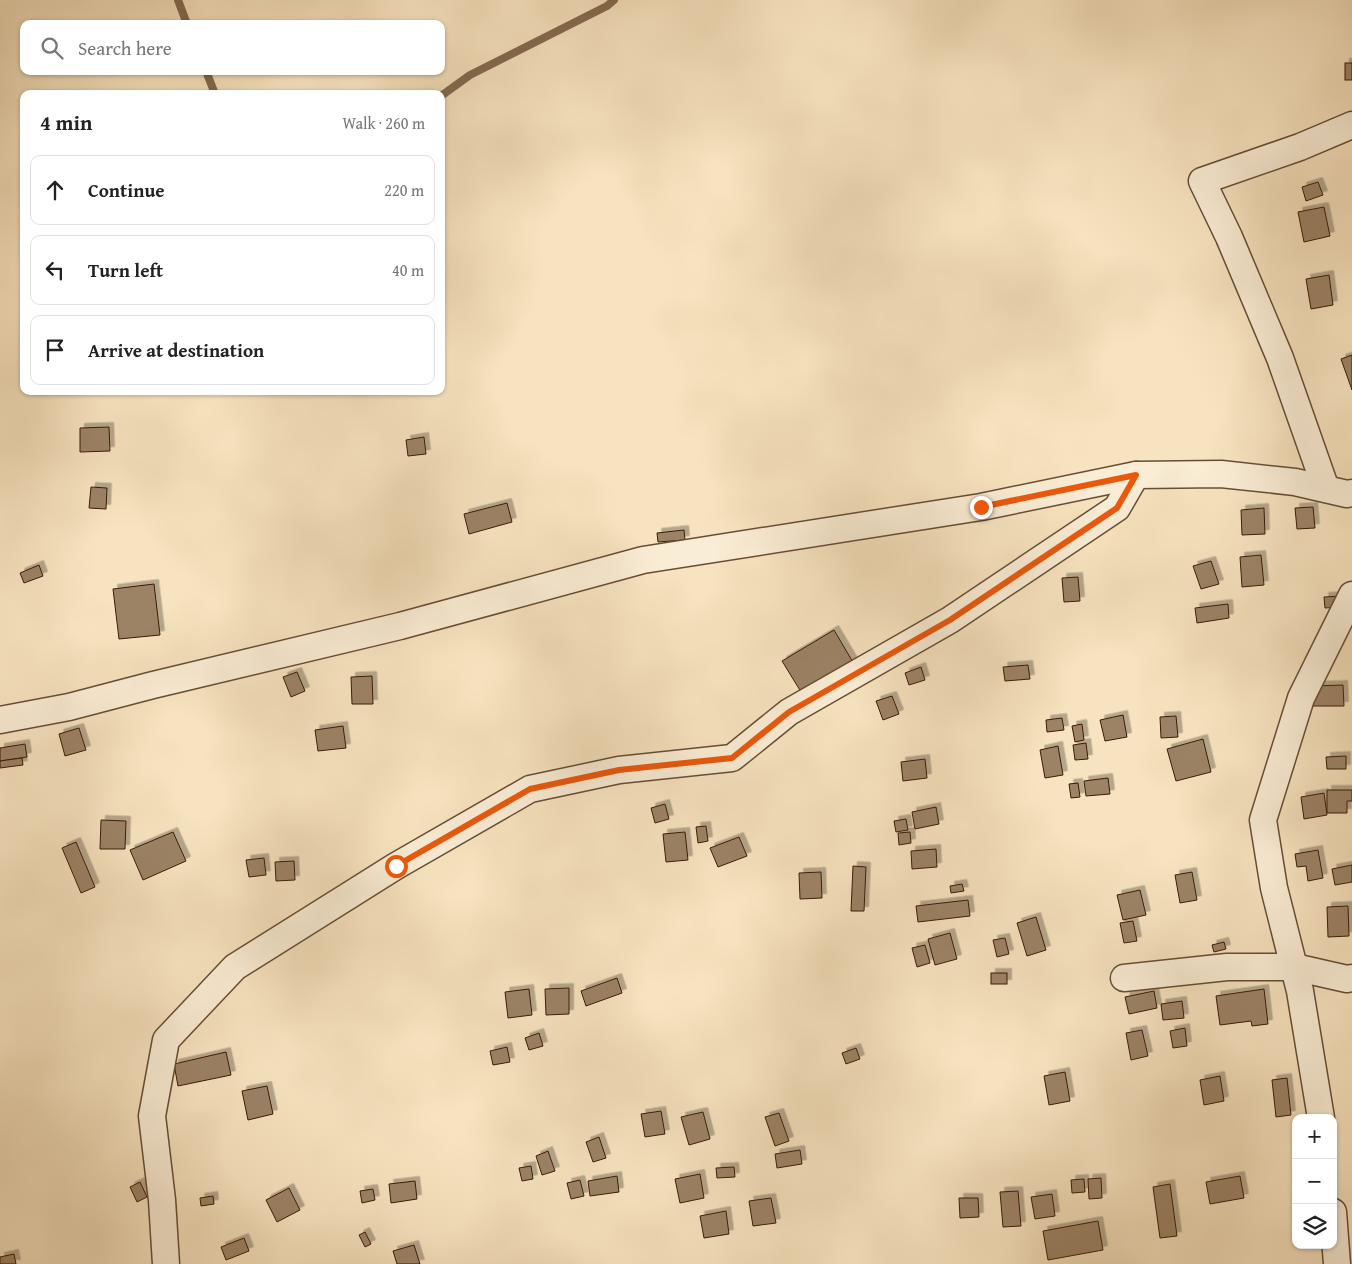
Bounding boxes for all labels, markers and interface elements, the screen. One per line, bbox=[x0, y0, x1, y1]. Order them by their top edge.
search box bbox=[20, 20, 445, 75]
icon: search bbox=[38, 34, 66, 62]
text: Search here bbox=[78, 34, 172, 62]
text: 4 min bbox=[40, 107, 92, 138]
text: Walk · 260 m bbox=[342, 111, 425, 135]
icon: ahead bbox=[41, 176, 69, 204]
text: Continue bbox=[88, 176, 165, 204]
text: 220 m bbox=[384, 178, 424, 202]
icon: left bbox=[41, 256, 69, 284]
text: Turn left bbox=[88, 256, 163, 284]
text: 40 m bbox=[392, 258, 424, 282]
icon: arrive bbox=[41, 336, 69, 364]
text: Arrive at destination bbox=[88, 336, 264, 364]
route end bbox=[970, 496, 993, 519]
route start bbox=[385, 855, 408, 878]
map controls bbox=[1292, 1114, 1337, 1249]
button: + bbox=[1292, 1114, 1337, 1159]
button: − bbox=[1292, 1159, 1337, 1204]
button: layers bbox=[1292, 1204, 1337, 1249]

